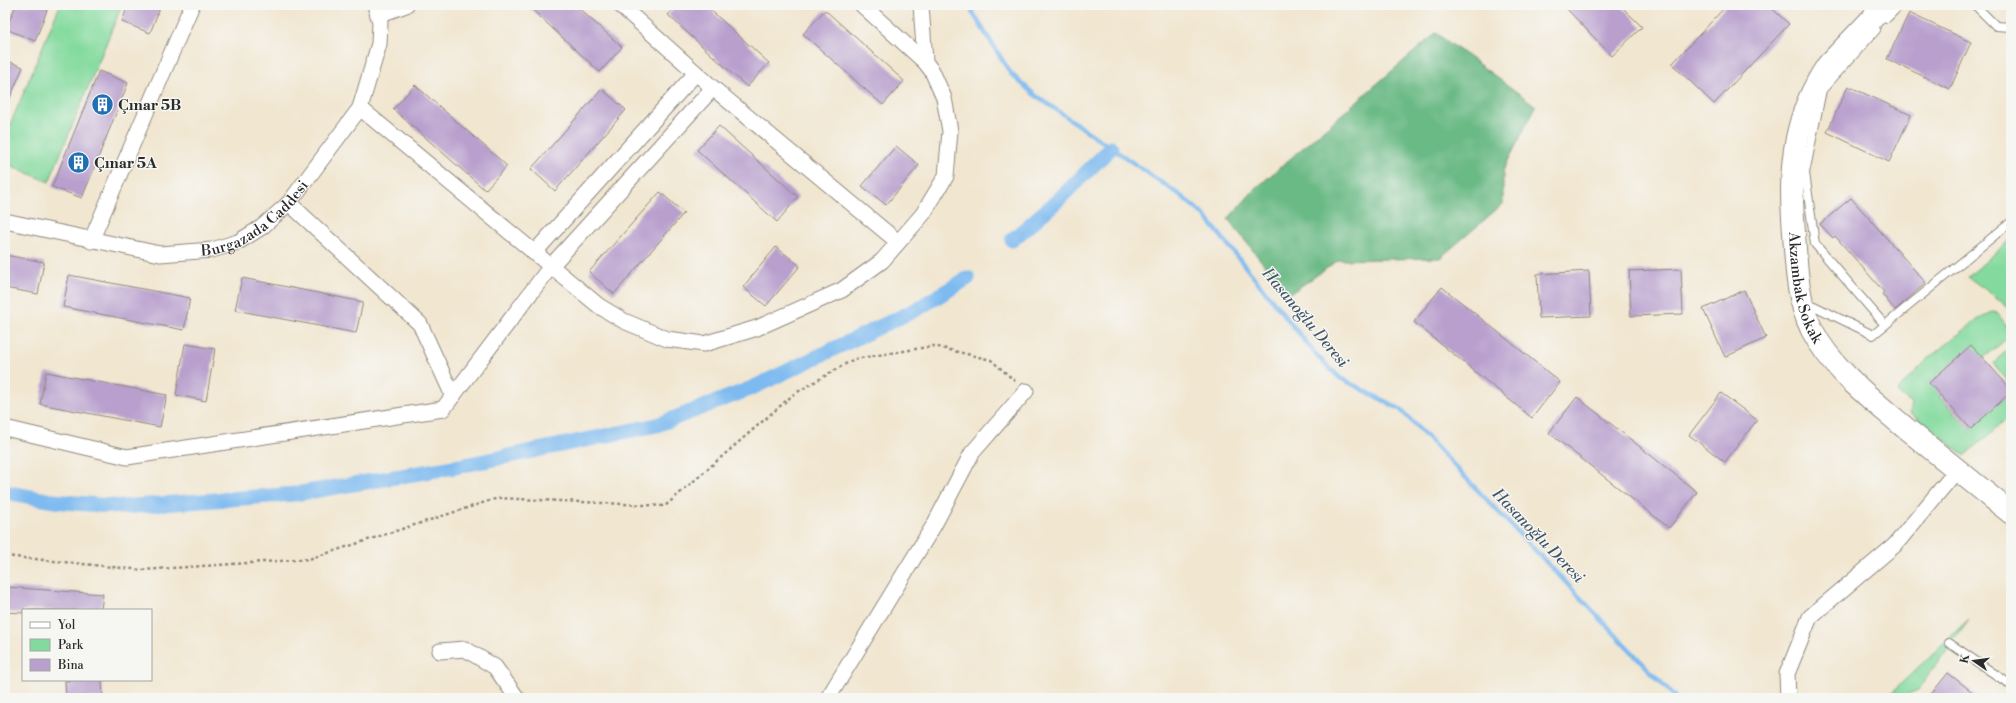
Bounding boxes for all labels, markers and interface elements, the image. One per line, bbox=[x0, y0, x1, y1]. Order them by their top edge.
building icon: Çınar 5B bbox=[89, 92, 115, 118]
place label: Çınar 5B bbox=[118, 96, 181, 115]
building icon: Çınar 5A bbox=[65, 150, 91, 176]
place label: Çınar 5A bbox=[94, 154, 157, 173]
street label: Burgazada Caddesi bbox=[199, 177, 313, 261]
street label: Akzambak Sokak bbox=[1784, 230, 1827, 348]
water label: Hasanoğlu Deresi bbox=[1257, 263, 1353, 372]
water label: Hasanoğlu Deresi bbox=[1487, 483, 1589, 587]
legend bbox=[22, 609, 152, 681]
text: Yol bbox=[57, 618, 76, 633]
text: Park bbox=[58, 638, 84, 653]
north arrow bbox=[1954, 641, 1994, 681]
text: K bbox=[1957, 652, 1973, 665]
text: Bina bbox=[57, 658, 85, 673]

